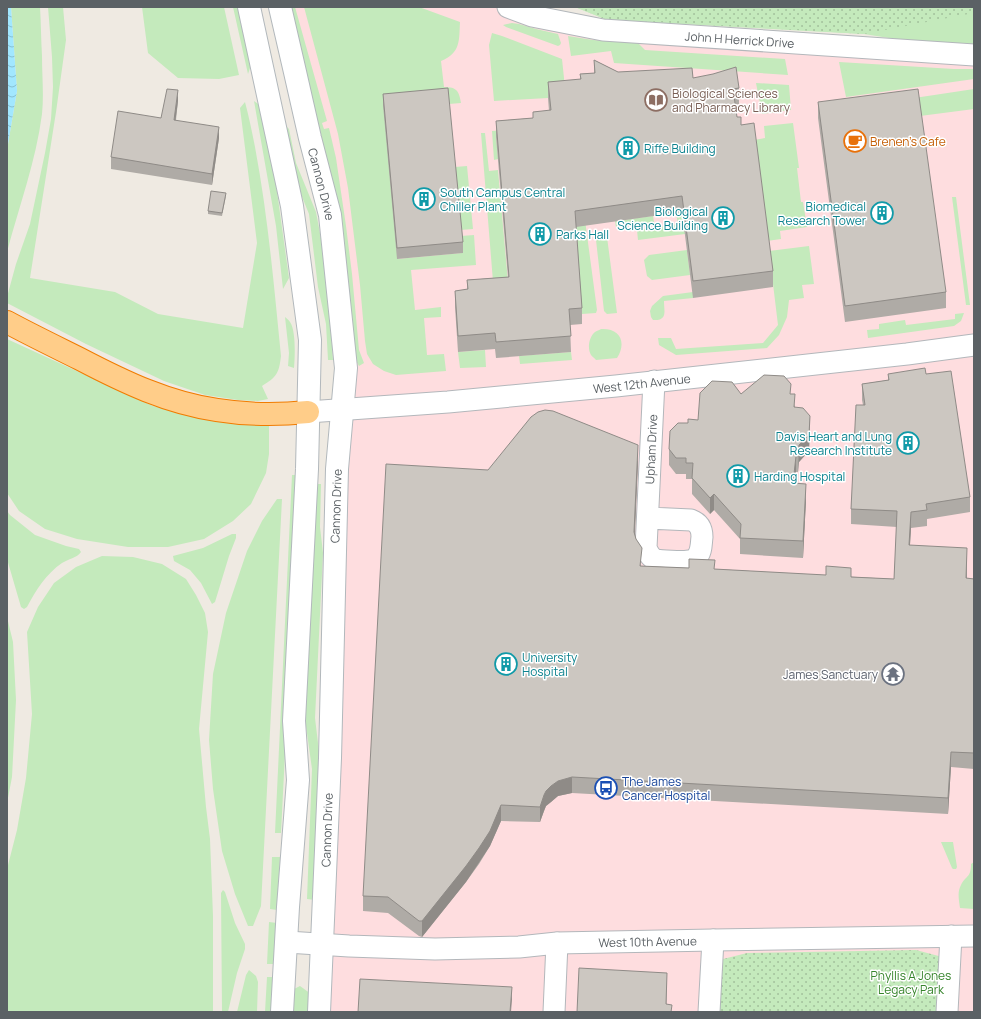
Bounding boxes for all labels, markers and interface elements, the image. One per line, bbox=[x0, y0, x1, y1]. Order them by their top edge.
street label: John H Herrick Drive bbox=[684, 27, 795, 51]
place label: Biological Sciences and Pharmacy Library bbox=[672, 85, 791, 116]
library icon: Biological Sciences and Pharmacy Library bbox=[643, 87, 669, 113]
cafe icon: Brenen’s Cafe bbox=[842, 128, 868, 154]
place label: Brenen’s Cafe bbox=[870, 133, 946, 150]
building icon: Riffe Building bbox=[615, 135, 641, 161]
place label: Riffe Building bbox=[644, 140, 716, 157]
street label: Cannon Drive bbox=[304, 146, 339, 221]
place label: South Campus Central Chiller Plant bbox=[440, 184, 565, 215]
building icon: South Campus Central Chiller Plant bbox=[411, 186, 437, 212]
place label: Biomedical Research Tower bbox=[778, 198, 867, 229]
building icon: Biomedical Research Tower bbox=[869, 200, 895, 226]
place label: Biological Science Building bbox=[617, 203, 708, 234]
building icon: Biological Science Building bbox=[710, 205, 736, 231]
building icon: Parks Hall bbox=[527, 221, 553, 247]
place label: Parks Hall bbox=[556, 226, 609, 243]
street label: West 12th Avenue bbox=[592, 369, 691, 397]
street label: Upham Drive bbox=[641, 414, 661, 485]
place label: Davis Heart and Lung Research Institute bbox=[776, 428, 892, 459]
building icon: Davis Heart and Lung Research Institute bbox=[895, 430, 921, 456]
building icon: Harding Hospital bbox=[725, 463, 751, 489]
place label: Harding Hospital bbox=[754, 468, 845, 485]
street label: Cannon Drive bbox=[326, 469, 346, 543]
place label: University Hospital bbox=[522, 649, 578, 680]
building icon: University Hospital bbox=[493, 651, 519, 677]
temple icon: James Sanctuary bbox=[880, 661, 906, 687]
place label: James Sanctuary bbox=[783, 666, 879, 683]
place label: The James Cancer Hospital bbox=[622, 773, 710, 804]
bus stop icon: The James Cancer Hospital bbox=[593, 775, 619, 801]
street label: Cannon Drive bbox=[317, 793, 337, 867]
street label: West 10th Avenue bbox=[598, 932, 697, 951]
park label: Phyllis A Jones Legacy Park bbox=[871, 967, 951, 998]

